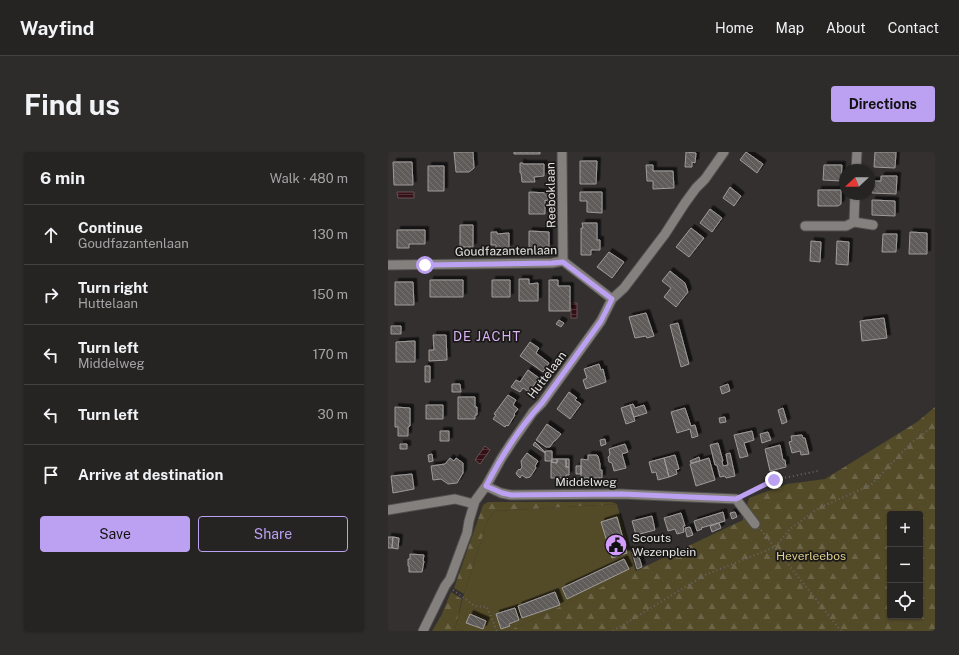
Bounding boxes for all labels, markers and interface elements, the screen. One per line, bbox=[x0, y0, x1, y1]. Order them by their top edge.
text: Wayfind bbox=[20, 17, 94, 39]
text: Home bbox=[715, 20, 754, 36]
text: Map bbox=[776, 20, 804, 36]
text: About bbox=[826, 20, 866, 36]
text: Contact bbox=[888, 20, 939, 36]
button: Directions bbox=[831, 86, 935, 122]
text: Find us bbox=[24, 88, 120, 121]
street label: Reeboklaan bbox=[543, 162, 559, 228]
north arrow bbox=[839, 164, 875, 200]
text: 6 min bbox=[40, 168, 85, 188]
text: Walk · 480 m bbox=[270, 171, 348, 186]
text: Continue bbox=[78, 219, 143, 236]
icon: ahead bbox=[40, 224, 62, 246]
text: 130 m bbox=[312, 227, 348, 242]
text: Goudfazantenlaan bbox=[78, 236, 189, 251]
street label: Goudfazantenlaan bbox=[455, 243, 557, 259]
route start bbox=[416, 256, 434, 274]
text: Turn right bbox=[78, 279, 148, 296]
icon: right bbox=[40, 284, 62, 306]
text: 150 m bbox=[312, 287, 348, 302]
text: Huttelaan bbox=[78, 296, 138, 311]
district label: DE JACHT bbox=[453, 329, 521, 344]
text: Turn left bbox=[78, 339, 139, 356]
icon: left bbox=[40, 344, 62, 366]
text: 170 m bbox=[313, 347, 348, 362]
street label: Huttelaan bbox=[525, 349, 569, 401]
text: Middelweg bbox=[78, 356, 145, 371]
icon: left bbox=[40, 404, 62, 426]
text: Turn left bbox=[78, 406, 139, 423]
text: 30 m bbox=[318, 407, 348, 422]
icon: arrive bbox=[40, 464, 62, 486]
text: Arrive at destination bbox=[78, 466, 223, 483]
route end bbox=[765, 471, 783, 489]
street label: Middelweg bbox=[555, 475, 617, 489]
map controls bbox=[887, 511, 923, 619]
button: + bbox=[887, 511, 923, 547]
button: Save bbox=[40, 516, 190, 552]
button: Share bbox=[198, 516, 348, 552]
place label: Scouts Wezenplein bbox=[632, 531, 696, 559]
public building icon: Scouts Wezenplein bbox=[603, 532, 629, 558]
button: − bbox=[887, 547, 923, 583]
park label: Heverleebos bbox=[776, 549, 846, 563]
button: locate bbox=[887, 583, 923, 619]

